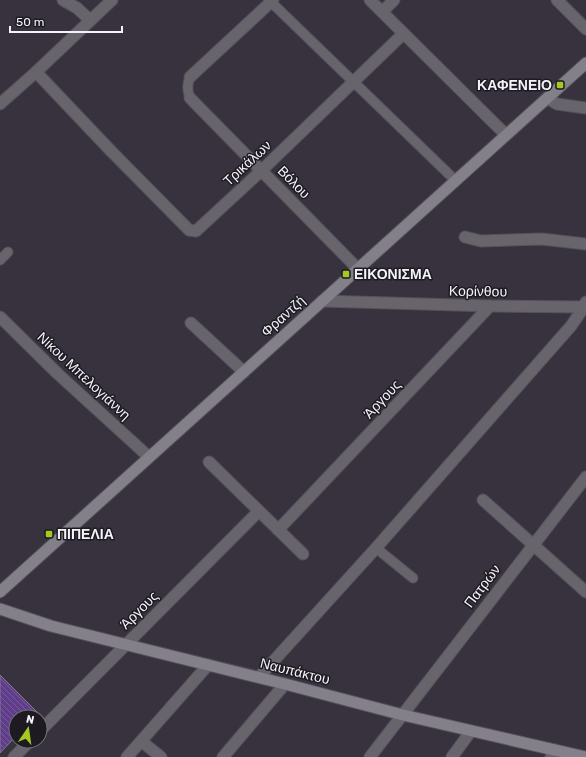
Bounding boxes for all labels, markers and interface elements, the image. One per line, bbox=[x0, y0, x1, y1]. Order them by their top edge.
scale bar bbox=[10, 8, 122, 34]
text: 50 m bbox=[16, 15, 44, 29]
place label: ΚΑΦΕΝΕΙΟ bbox=[477, 77, 552, 94]
marker: ΚΑΦΕΝΕΙΟ bbox=[555, 80, 565, 90]
street label: Τρικάλων bbox=[220, 137, 275, 190]
street label: Βόλου bbox=[274, 163, 313, 202]
place label: ΕΙΚΟΝΙΣΜΑ bbox=[354, 266, 432, 283]
marker: ΕΙΚΟΝΙΣΜΑ bbox=[341, 269, 351, 279]
street label: Κορίνθου bbox=[449, 282, 507, 301]
street label: Φραντζή bbox=[258, 292, 309, 341]
street label: Νίκου Μπελογιάννη bbox=[34, 329, 134, 424]
street label: Άργους bbox=[360, 376, 405, 422]
place label: ΠΙΠΕΛΙΑ bbox=[57, 526, 114, 543]
marker: ΠΙΠΕΛΙΑ bbox=[44, 529, 54, 539]
street label: Πατρών bbox=[461, 561, 504, 611]
street label: Άργους bbox=[117, 588, 162, 633]
street label: Ναυπάκτου bbox=[258, 655, 331, 688]
north arrow bbox=[8, 709, 48, 749]
text: N bbox=[25, 713, 36, 727]

